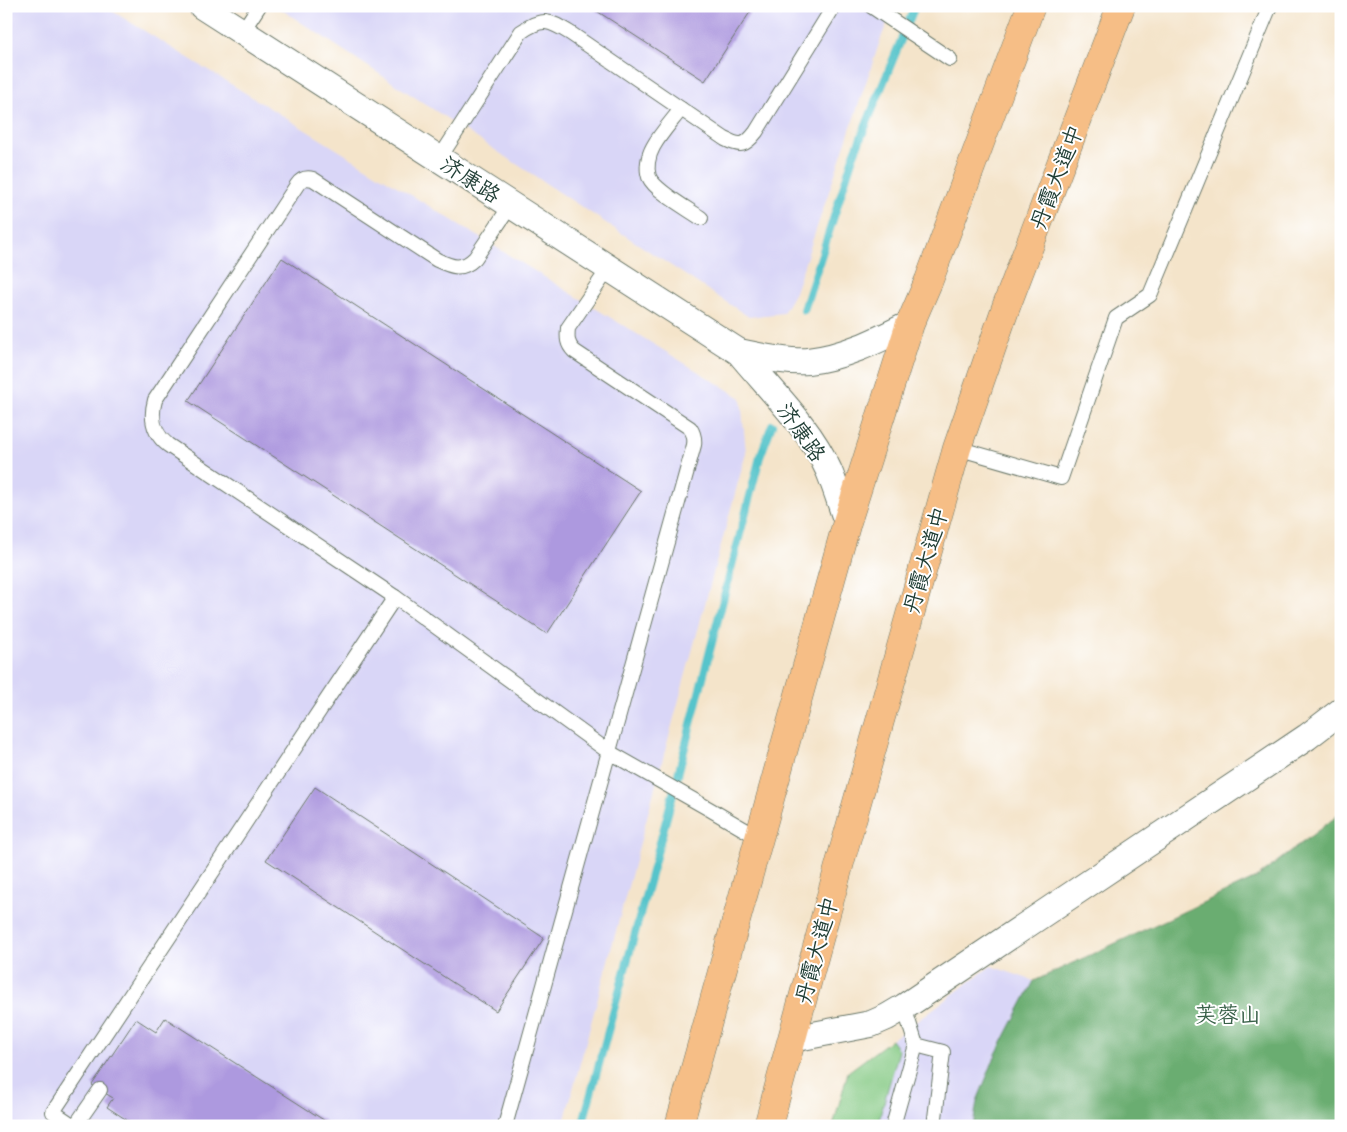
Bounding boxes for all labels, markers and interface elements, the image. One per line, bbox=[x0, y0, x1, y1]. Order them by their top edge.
street label: 丹霞大道中 bbox=[1024, 121, 1093, 235]
street label: 济康路 bbox=[433, 150, 506, 213]
street label: 济康路 bbox=[768, 398, 832, 470]
street label: 丹霞大道中 bbox=[897, 504, 958, 618]
street label: 丹霞大道中 bbox=[789, 894, 849, 1008]
park label: 芙蓉山 bbox=[1195, 1001, 1261, 1033]

